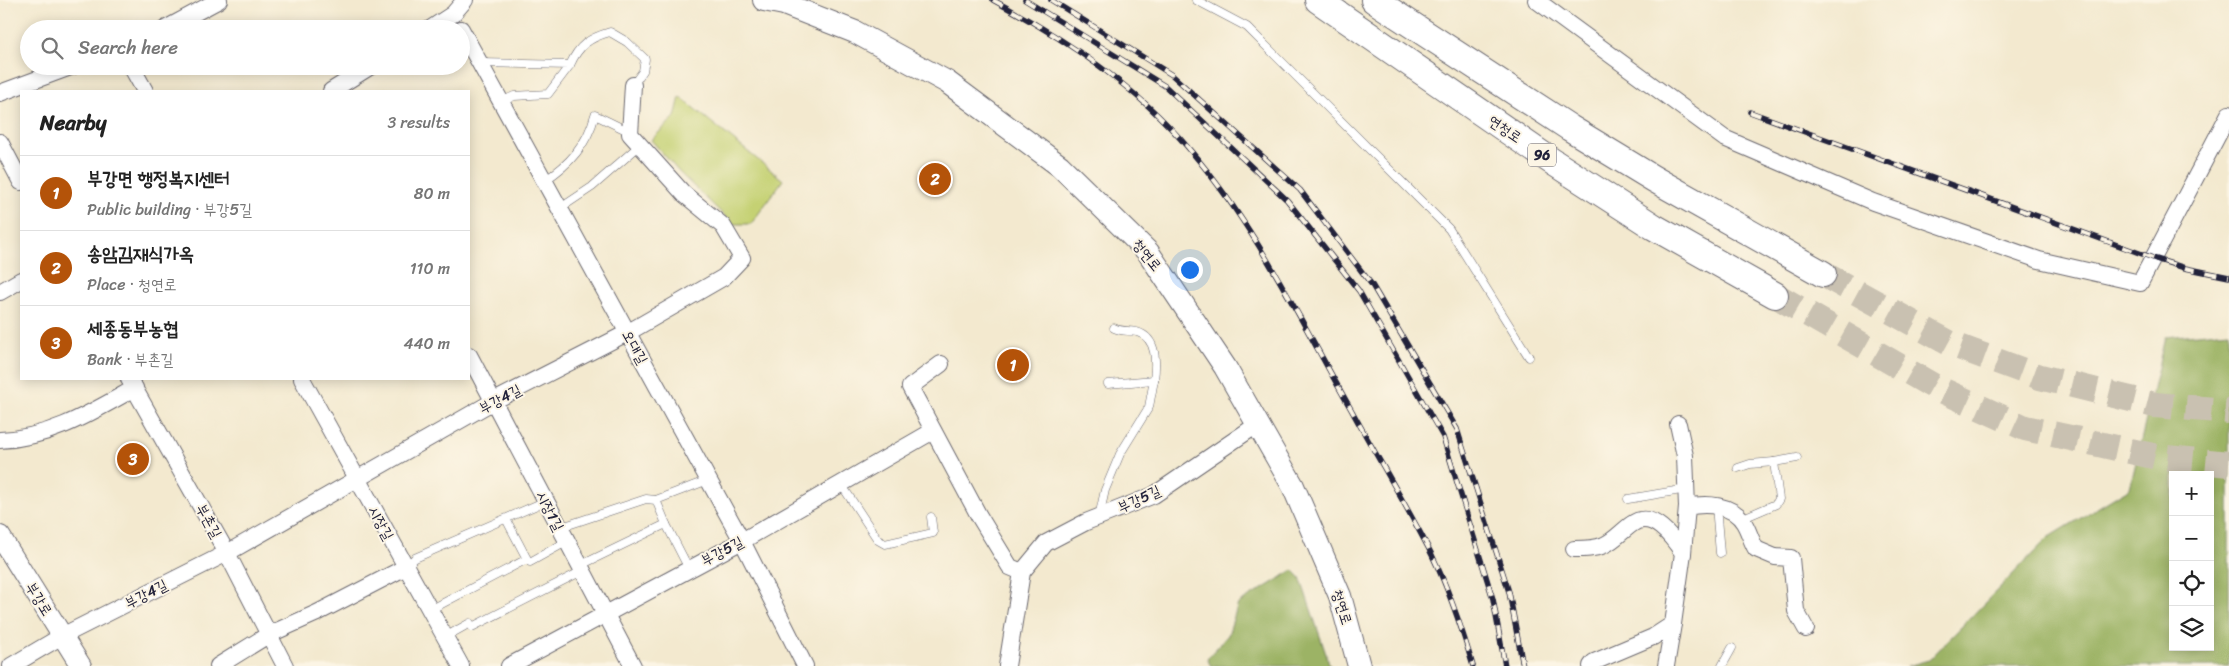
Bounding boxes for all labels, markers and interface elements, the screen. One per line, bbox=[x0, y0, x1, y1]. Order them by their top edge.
search box bbox=[20, 20, 470, 75]
text: Search here bbox=[78, 31, 178, 64]
icon: search bbox=[38, 34, 66, 62]
text: Nearby bbox=[40, 104, 106, 142]
text: 3 results bbox=[387, 108, 450, 137]
street label: 연청로 bbox=[1483, 108, 1527, 150]
road number: 96 bbox=[1528, 144, 1556, 166]
pin: 2 bbox=[919, 160, 951, 198]
text: 부강면 행정복지센터 bbox=[87, 162, 230, 195]
text: 1 bbox=[53, 179, 59, 208]
text: 80 m bbox=[414, 179, 450, 208]
text: Public building · 부강5길 bbox=[87, 195, 252, 224]
street label: 청연로 bbox=[1126, 233, 1168, 277]
text: 송암김재식가옥 bbox=[87, 237, 194, 270]
text: 2 bbox=[51, 254, 61, 283]
text: 110 m bbox=[410, 254, 450, 283]
your location bbox=[1177, 257, 1203, 283]
text: Place · 청연로 bbox=[87, 270, 177, 299]
text: 세종동부농협 bbox=[87, 312, 179, 345]
street label: 오대길 bbox=[615, 325, 655, 369]
text: 3 bbox=[52, 329, 60, 358]
text: 440 m bbox=[403, 329, 450, 358]
text: Bank · 부촌길 bbox=[87, 345, 173, 374]
pin: 1 bbox=[997, 346, 1029, 384]
street label: 부강4길 bbox=[474, 377, 526, 421]
pin: 3 bbox=[117, 440, 149, 478]
map controls bbox=[2169, 471, 2214, 651]
button: + bbox=[2169, 471, 2214, 516]
street label: 부강5길 bbox=[1113, 478, 1165, 520]
street label: 시장1길 bbox=[529, 486, 571, 536]
street label: 부촌길 bbox=[189, 499, 229, 543]
street label: 시장길 bbox=[361, 501, 401, 545]
button: − bbox=[2169, 516, 2214, 561]
street label: 부강5길 bbox=[696, 529, 748, 573]
button: locate bbox=[2169, 561, 2214, 606]
street label: 부강4길 bbox=[120, 572, 172, 616]
street label: 부강로 bbox=[18, 577, 60, 621]
street label: 청연로 bbox=[1324, 586, 1360, 628]
button: layers bbox=[2169, 606, 2214, 651]

